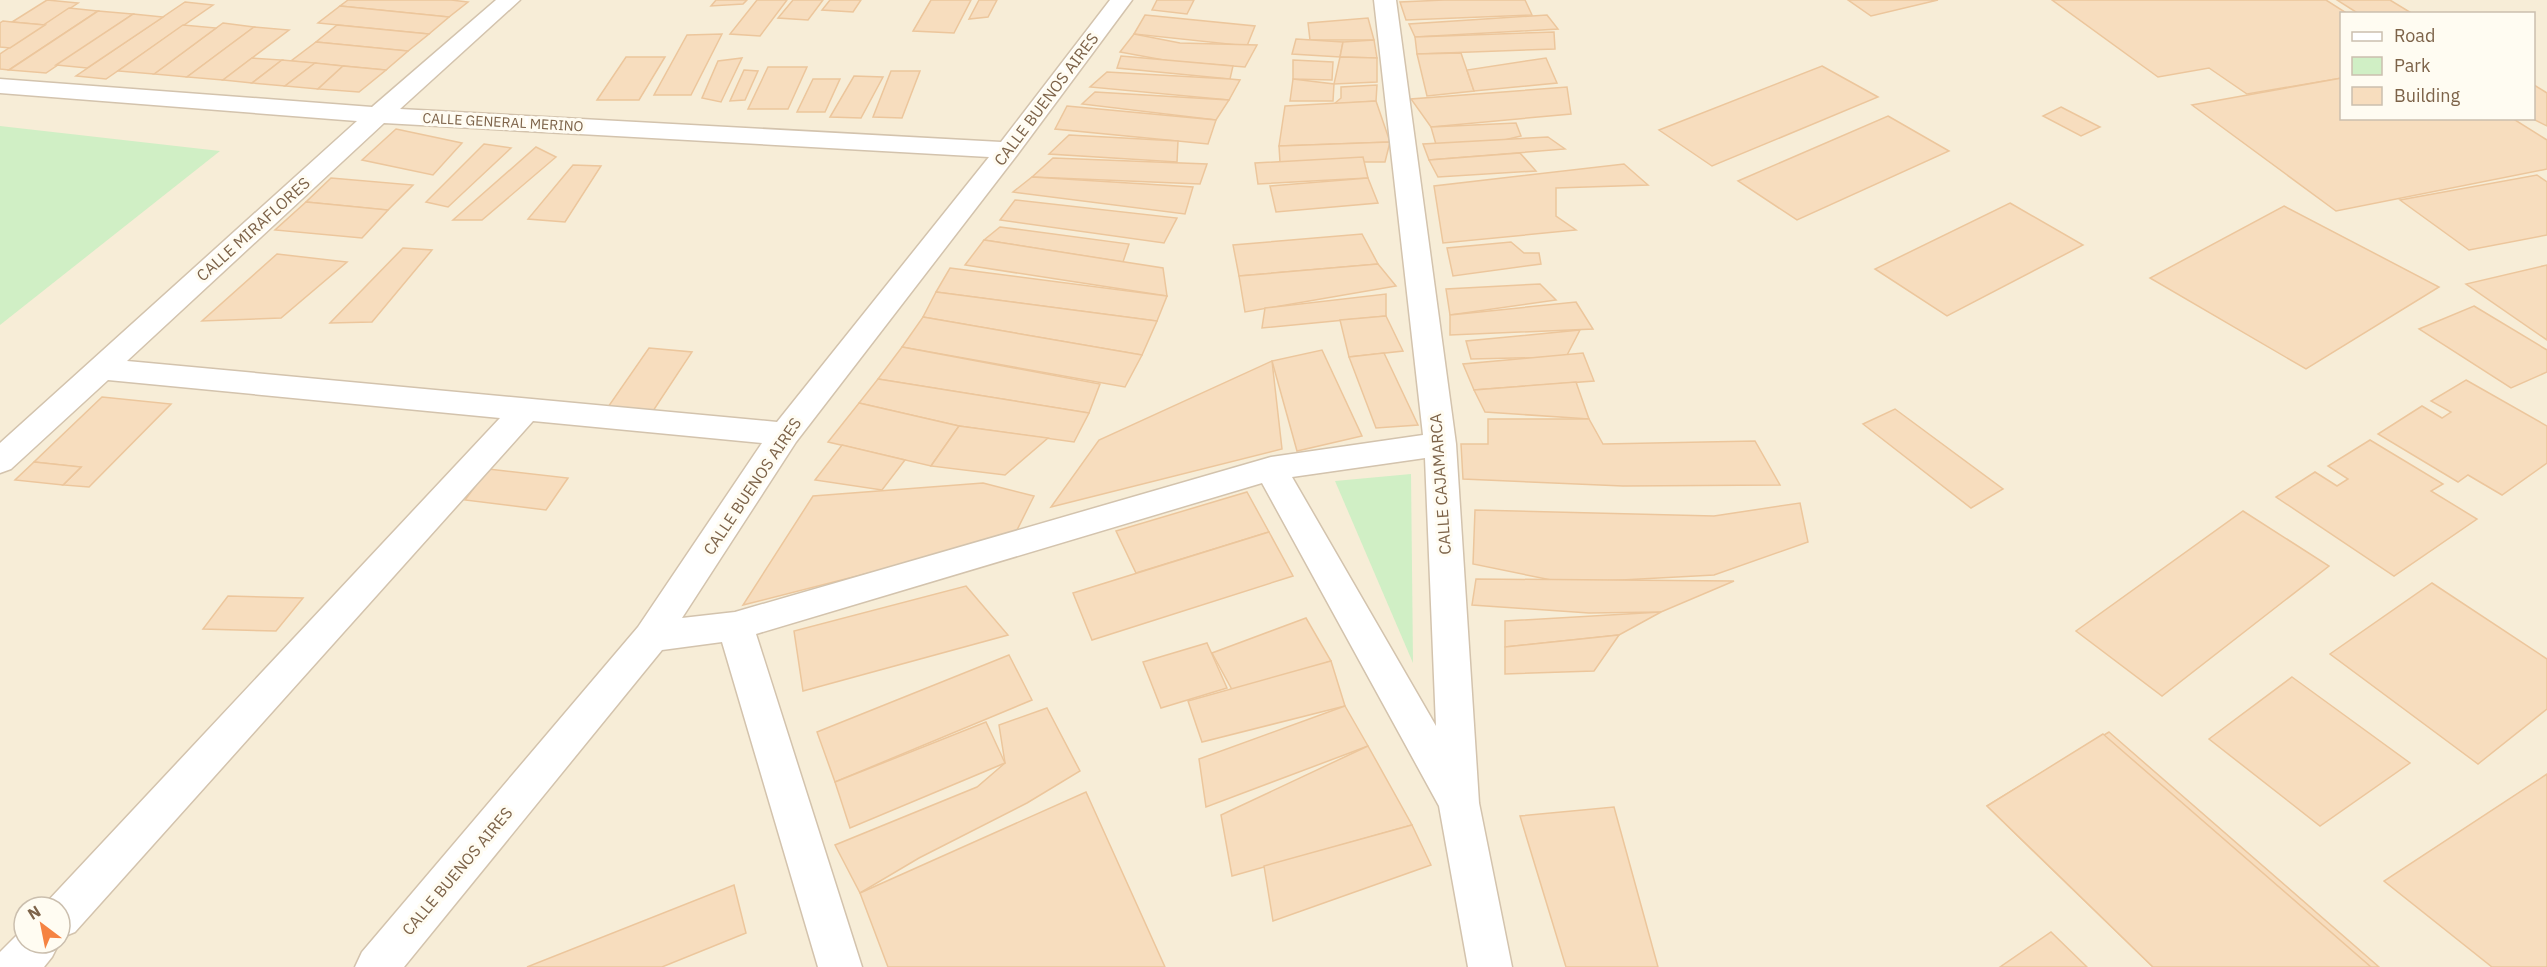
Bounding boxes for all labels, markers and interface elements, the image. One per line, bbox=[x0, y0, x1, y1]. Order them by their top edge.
legend bbox=[2340, 12, 2535, 120]
text: Road bbox=[2394, 24, 2435, 47]
street label: CALLE BUENOS AIRES bbox=[990, 29, 1102, 169]
text: Park bbox=[2394, 54, 2431, 77]
text: Building bbox=[2394, 84, 2461, 107]
street label: CALLE GENERAL MERINO bbox=[422, 109, 584, 135]
street label: CALLE MIRAFLORES bbox=[192, 173, 314, 285]
street label: CALLE CAJAMARCA bbox=[1425, 413, 1455, 555]
street label: CALLE BUENOS AIRES bbox=[699, 414, 805, 558]
street label: CALLE BUENOS AIRES bbox=[398, 803, 516, 939]
north arrow bbox=[12, 895, 72, 955]
text: N bbox=[24, 901, 44, 924]

